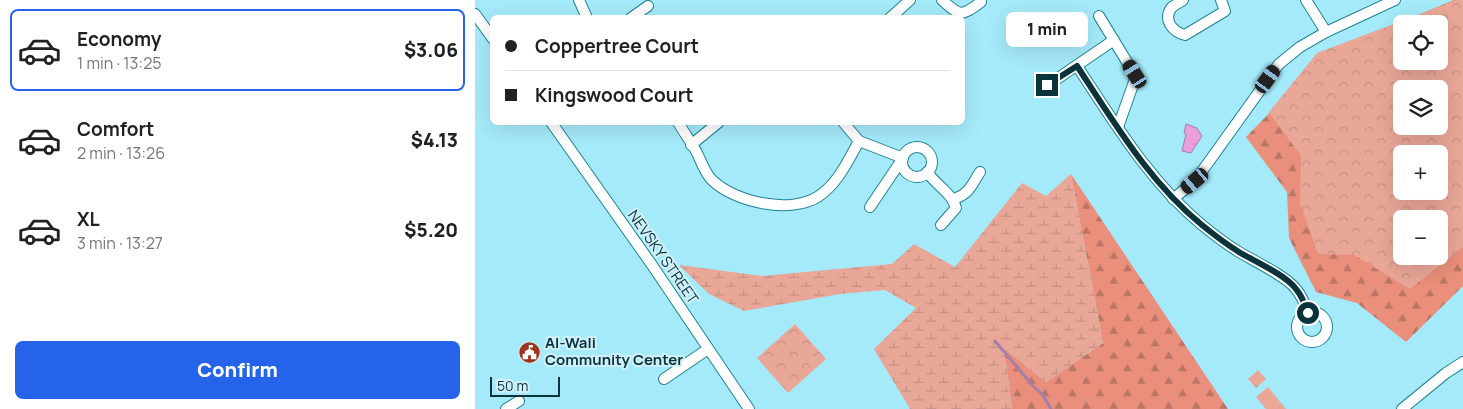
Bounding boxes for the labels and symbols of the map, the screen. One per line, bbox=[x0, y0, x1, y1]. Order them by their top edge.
callout: 1 min bbox=[1006, 12, 1088, 48]
car bbox=[1120, 57, 1149, 91]
car bbox=[1253, 62, 1282, 96]
route end bbox=[1036, 74, 1058, 96]
car bbox=[1178, 166, 1211, 196]
street label: NEVSKY STREET bbox=[623, 206, 704, 308]
route start bbox=[1297, 302, 1319, 324]
place label: Al-Wali Community Center bbox=[545, 332, 683, 370]
public building icon: Al-Wali Community Center bbox=[517, 340, 541, 364]
scale bar bbox=[490, 374, 560, 397]

